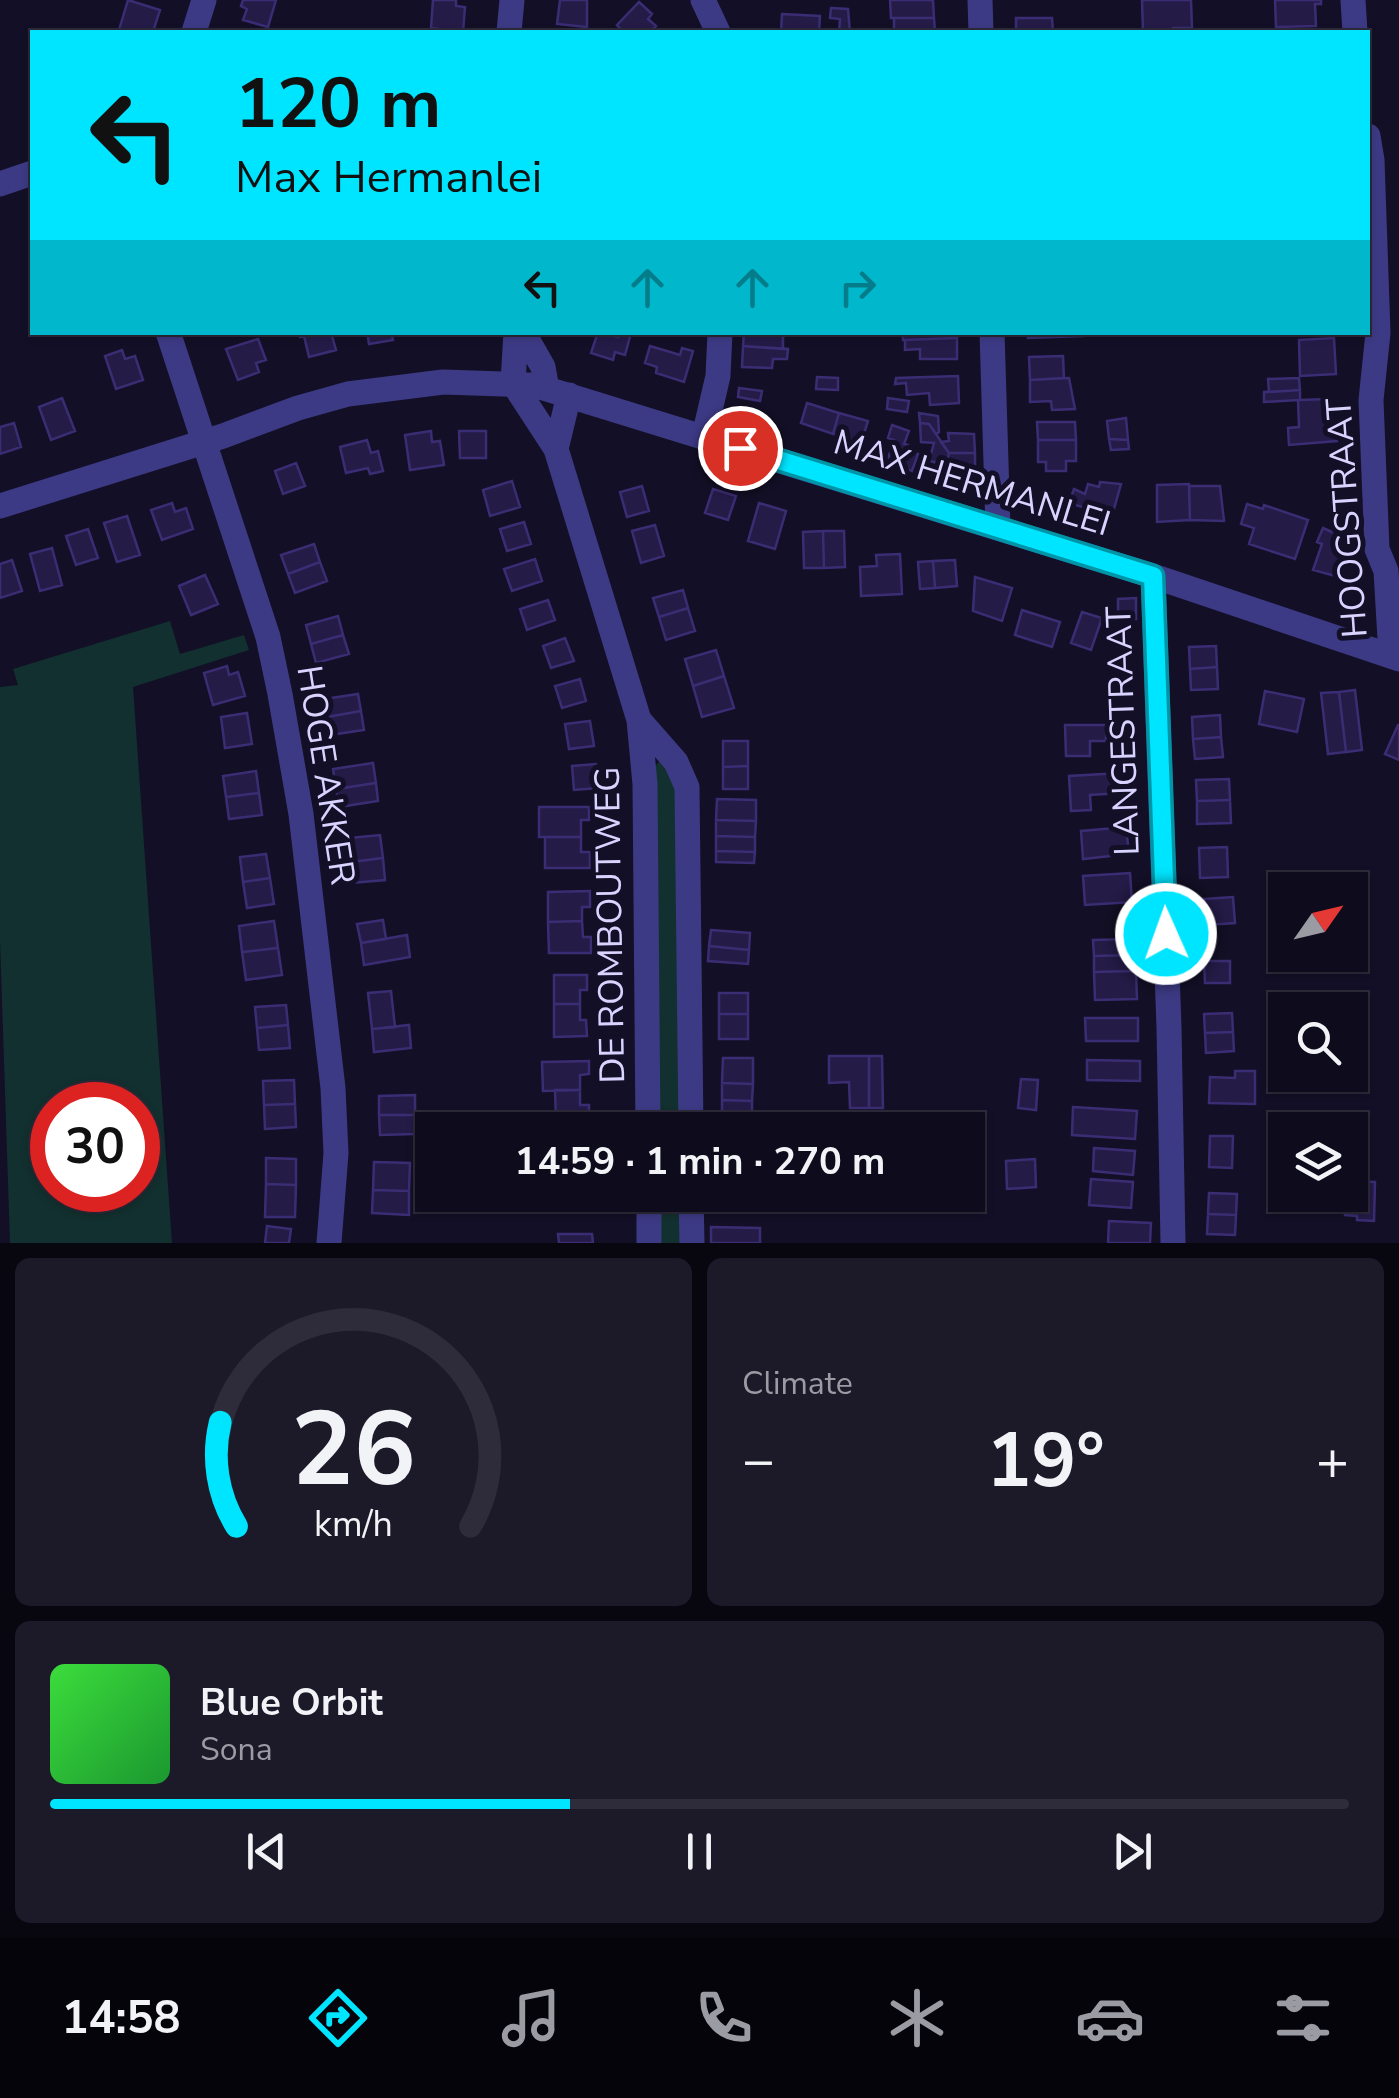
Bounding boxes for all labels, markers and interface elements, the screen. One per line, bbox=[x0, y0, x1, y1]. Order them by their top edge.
text: 120 m bbox=[235, 56, 441, 152]
icon: left bbox=[70, 70, 200, 200]
text: Max Hermanlei bbox=[235, 147, 542, 208]
icon: left bbox=[515, 260, 570, 315]
icon: ahead bbox=[620, 260, 675, 315]
icon: ahead bbox=[725, 260, 780, 315]
icon: right bbox=[830, 260, 885, 315]
street label: HOOGSTRAAT bbox=[1315, 397, 1379, 639]
pin bbox=[698, 406, 783, 491]
street label: MAX HERMANLEI bbox=[828, 419, 1116, 547]
icon: arrive bbox=[713, 421, 768, 476]
street label: LANGESTRAAT bbox=[1095, 605, 1151, 857]
street label: HOGE AKKER bbox=[285, 662, 367, 888]
street label: DE ROMBOUTWEG bbox=[584, 766, 636, 1084]
north arrow bbox=[1268, 872, 1368, 972]
map controls bbox=[1268, 872, 1368, 1212]
position arrow bbox=[1114, 882, 1218, 986]
button: search bbox=[1268, 992, 1368, 1092]
speed limit sign: 30 bbox=[30, 1082, 160, 1212]
button: layers bbox=[1268, 1112, 1368, 1212]
text: 14:59 · 1 min · 270 m bbox=[515, 1136, 885, 1187]
text: Climate bbox=[742, 1362, 853, 1405]
text: 26 bbox=[291, 1379, 416, 1521]
text: 19° bbox=[986, 1410, 1105, 1512]
text: − bbox=[742, 1423, 775, 1498]
text: + bbox=[1316, 1423, 1349, 1498]
text: km/h bbox=[314, 1500, 393, 1549]
text: Blue Orbit bbox=[200, 1677, 383, 1728]
text: Sona bbox=[200, 1728, 273, 1771]
icon: previous bbox=[239, 1824, 294, 1879]
icon: pause bbox=[672, 1824, 727, 1879]
icon: next bbox=[1105, 1824, 1160, 1879]
icon: directions bbox=[303, 1983, 373, 2053]
icon: music bbox=[496, 1983, 566, 2053]
icon: phone bbox=[689, 1983, 759, 2053]
icon: climate bbox=[882, 1983, 952, 2053]
icon: car bbox=[1075, 1983, 1145, 2053]
icon: filters bbox=[1268, 1983, 1338, 2053]
text: 14:58 bbox=[61, 1988, 181, 2049]

